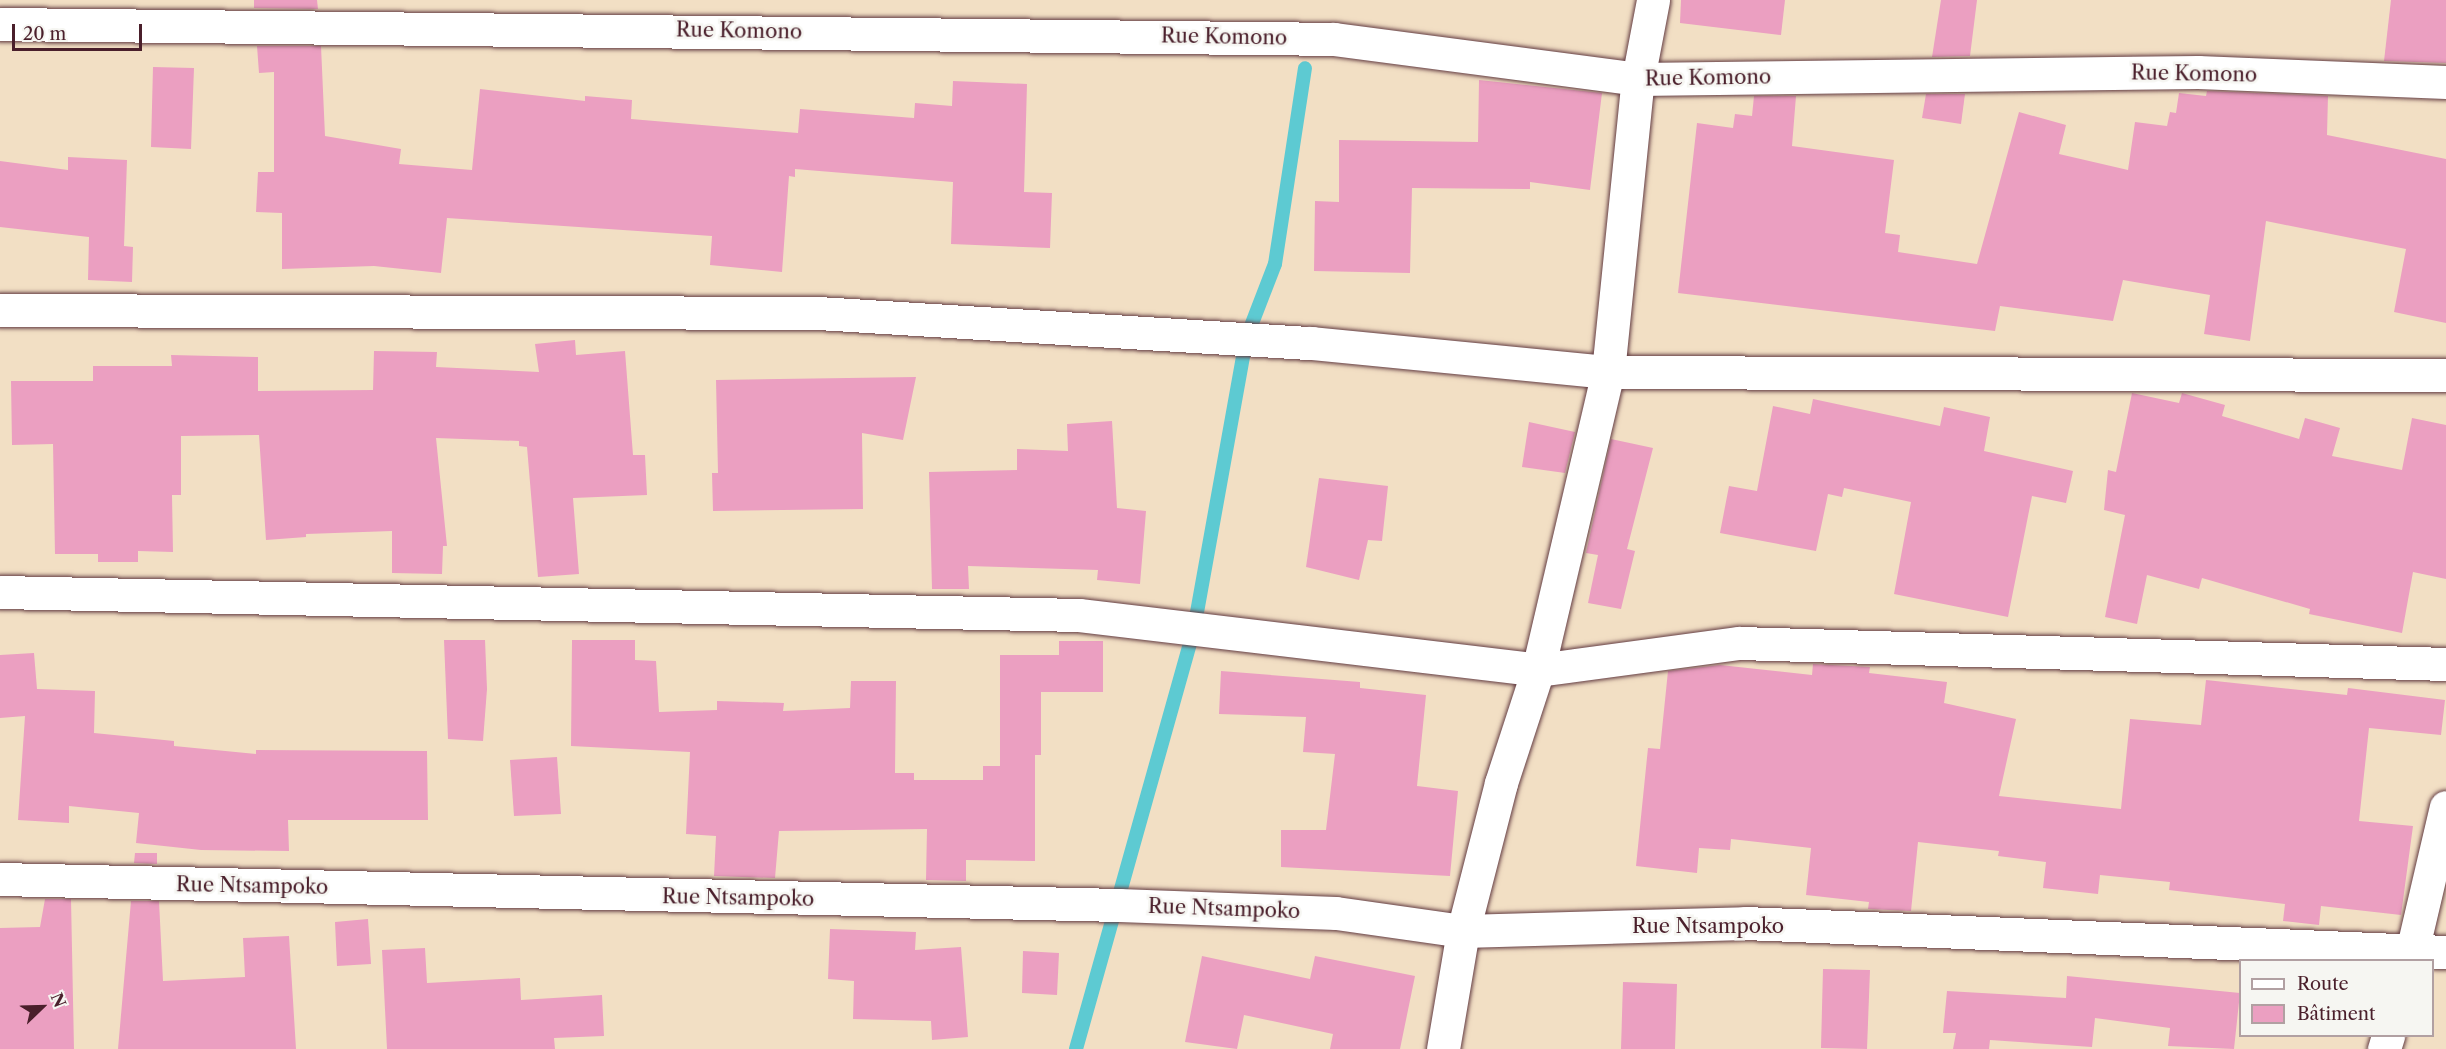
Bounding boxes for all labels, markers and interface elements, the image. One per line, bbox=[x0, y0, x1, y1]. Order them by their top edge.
scale bar bbox=[15, 12, 146, 50]
street label: Rue Komono bbox=[676, 18, 802, 44]
text: 20 m bbox=[23, 23, 66, 45]
street label: Rue Komono bbox=[1161, 24, 1287, 50]
street label: Rue Komono bbox=[2131, 61, 2257, 87]
street label: Rue Komono bbox=[1645, 65, 1771, 91]
street label: Rue Ntsampoko bbox=[176, 873, 328, 899]
street label: Rue Ntsampoko bbox=[662, 885, 814, 911]
street label: Rue Ntsampoko bbox=[1148, 894, 1300, 924]
street label: Rue Ntsampoko bbox=[1632, 914, 1784, 938]
legend bbox=[2239, 959, 2434, 1037]
text: Route bbox=[2297, 973, 2349, 995]
north arrow bbox=[12, 977, 72, 1037]
text: N bbox=[47, 990, 70, 1010]
text: Bâtiment bbox=[2297, 1003, 2375, 1025]

